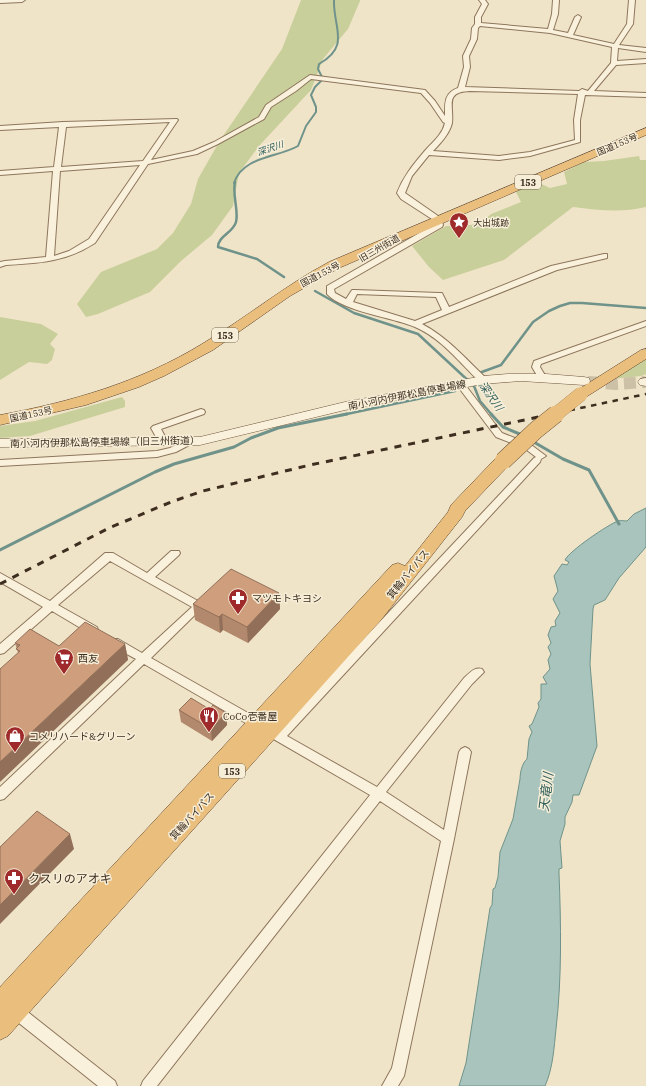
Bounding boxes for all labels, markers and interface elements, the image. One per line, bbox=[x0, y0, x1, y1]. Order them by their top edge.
street label: 国道153号 bbox=[595, 130, 639, 158]
water label: 深沢川 bbox=[255, 138, 285, 158]
road number: 153 bbox=[515, 175, 541, 189]
place icon: 大出城跡 bbox=[448, 211, 470, 239]
place label: 大出城跡 bbox=[473, 217, 509, 228]
street label: 旧三州街道 bbox=[357, 232, 401, 264]
street label: 国道153号 bbox=[298, 259, 342, 289]
road number: 153 bbox=[212, 328, 238, 342]
street label: 南小河内伊那松島停車場線 bbox=[347, 377, 467, 413]
water label: 深沢川 bbox=[476, 378, 507, 414]
street label: 国道153号 bbox=[9, 404, 53, 424]
street label: 南小河内伊那松島停車場線（旧三州街道） bbox=[10, 434, 200, 450]
street label: 箕輪バイパス bbox=[384, 547, 432, 601]
pharmacy icon: マツモトキヨシ bbox=[227, 587, 249, 615]
place label: マツモトキヨシ bbox=[252, 592, 322, 605]
supermarket icon: 西友 bbox=[53, 647, 75, 675]
place label: 西友 bbox=[78, 652, 98, 665]
restaurant icon: CoCo壱番屋 bbox=[198, 705, 220, 733]
place label: CoCo壱番屋 bbox=[223, 710, 277, 723]
shop icon: コメリハード&グリーン bbox=[4, 725, 26, 753]
place label: コメリハード&グリーン bbox=[29, 730, 136, 743]
road number: 153 bbox=[219, 764, 245, 778]
water label: 天竜川 bbox=[535, 770, 557, 812]
street label: 箕輪バイパス bbox=[167, 789, 217, 843]
pharmacy icon: クスリのアオキ bbox=[3, 867, 25, 895]
place label: クスリのアオキ bbox=[28, 871, 112, 886]

